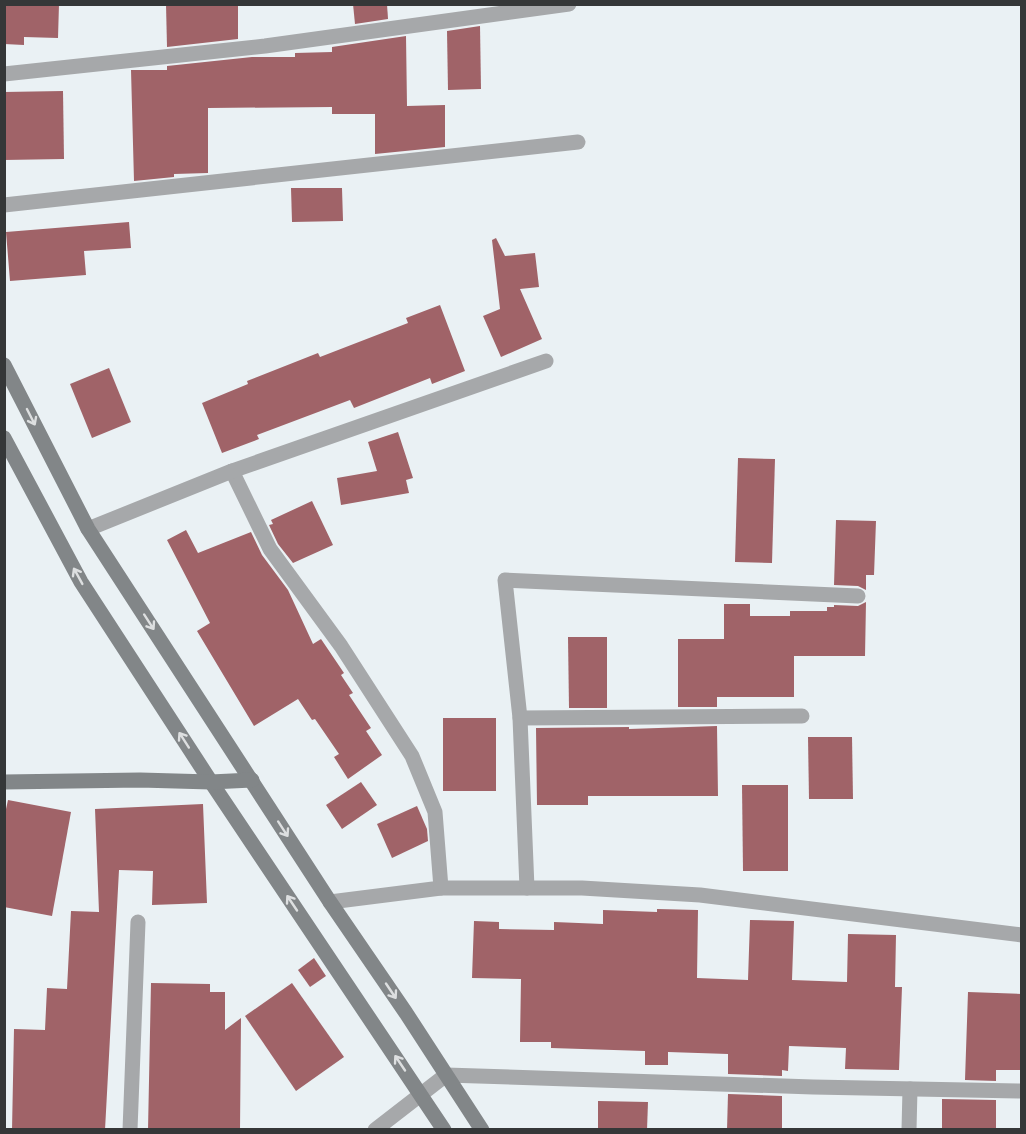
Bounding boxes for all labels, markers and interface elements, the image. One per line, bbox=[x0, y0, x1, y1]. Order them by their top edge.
one-way arrow bbox=[26, 408, 37, 426]
one-way arrow bbox=[72, 568, 83, 586]
one-way arrow bbox=[143, 614, 156, 631]
one-way arrow bbox=[178, 732, 190, 749]
one-way arrow bbox=[278, 820, 290, 837]
one-way arrow bbox=[285, 895, 297, 912]
one-way arrow bbox=[385, 983, 397, 999]
one-way arrow bbox=[394, 1056, 406, 1072]

